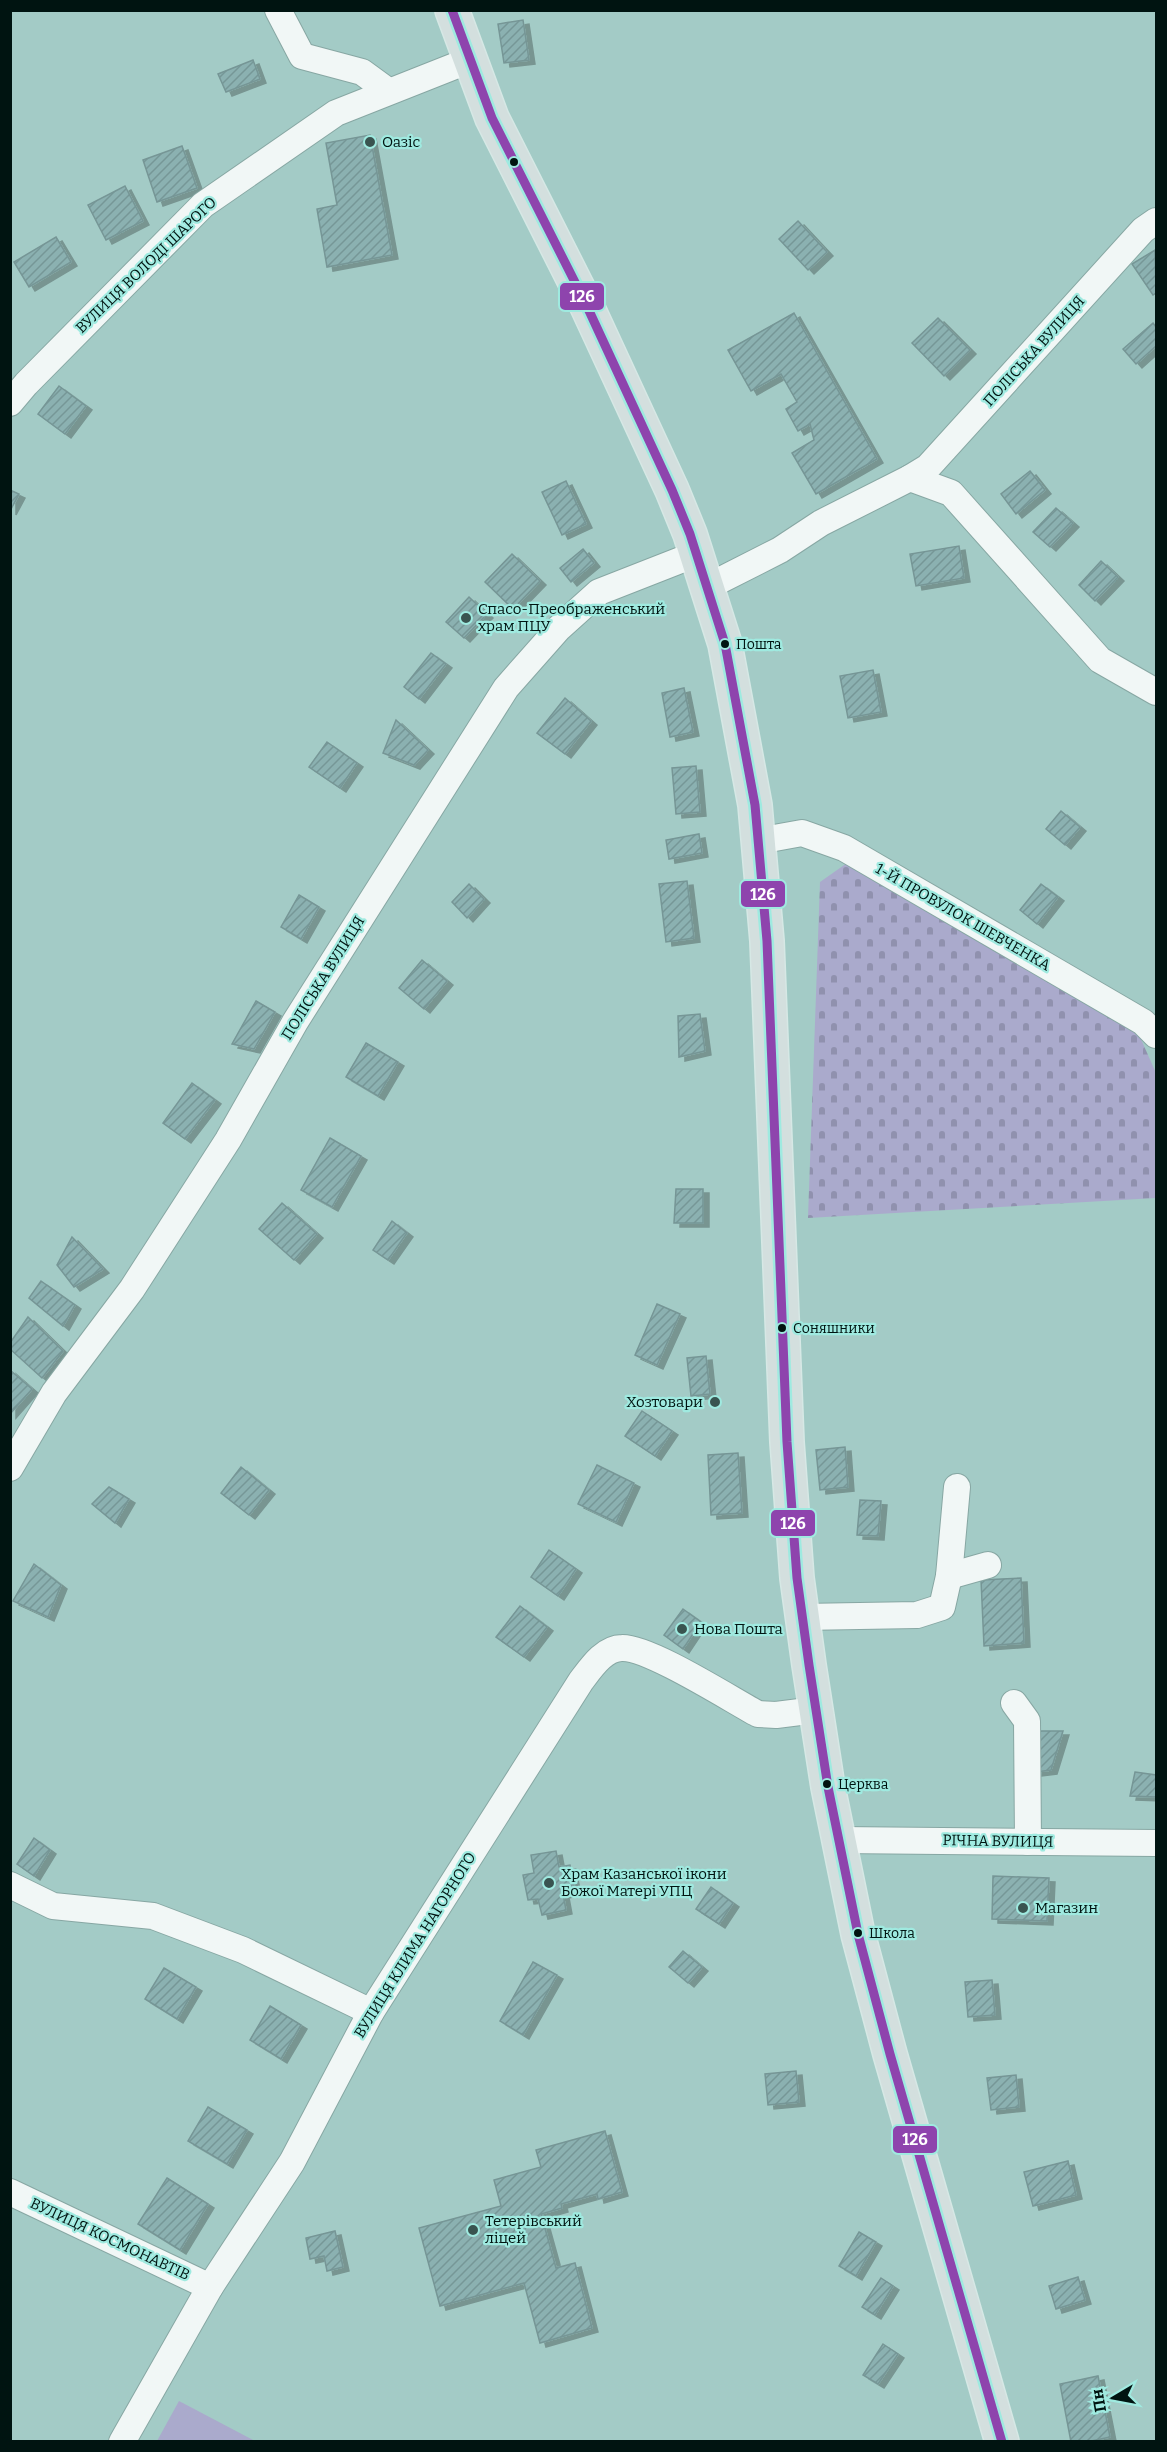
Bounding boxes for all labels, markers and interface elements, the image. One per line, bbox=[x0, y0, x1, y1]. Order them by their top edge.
place label: Оазіс bbox=[382, 133, 421, 151]
marker: Оазіс bbox=[363, 135, 377, 149]
unlabelled marker bbox=[508, 156, 520, 168]
street label: ВУЛИЦЯ ВОЛОДІ ШАРОГО bbox=[72, 193, 220, 337]
line badge: 126 bbox=[559, 282, 605, 311]
text: 126 bbox=[569, 287, 595, 306]
street label: ПОЛІСЬКА ВУЛИЦЯ bbox=[980, 292, 1088, 410]
place label: Спасо-Преображенський храм ПЦУ bbox=[478, 600, 665, 635]
marker: Спасо-Преображенський храм ПЦУ bbox=[459, 611, 473, 625]
place label: Пошта bbox=[736, 636, 782, 653]
marker: Пошта bbox=[719, 638, 731, 650]
street label: 1-Й ПРОВУЛОК ШЕВЧЕНКА bbox=[872, 859, 1054, 975]
line badge: 126 bbox=[740, 880, 786, 908]
text: 126 bbox=[750, 885, 776, 904]
street label: ПОЛІСЬКА ВУЛИЦЯ bbox=[278, 913, 368, 1043]
place label: Соняшники bbox=[793, 1320, 875, 1337]
marker: Соняшники bbox=[776, 1322, 788, 1334]
place label: Хозтовари bbox=[626, 1393, 703, 1411]
marker: Хозтовари bbox=[708, 1395, 722, 1409]
line badge: 126 bbox=[770, 1509, 816, 1537]
text: 126 bbox=[780, 1514, 806, 1533]
place label: Нова Пошта bbox=[694, 1620, 783, 1638]
marker: Нова Пошта bbox=[675, 1622, 689, 1636]
place label: Церква bbox=[838, 1776, 889, 1793]
marker: Церква bbox=[821, 1778, 833, 1790]
street label: РІЧНА ВУЛИЦЯ bbox=[943, 1831, 1054, 1851]
street label: ВУЛИЦЯ КЛИМА НАГОРНОГО bbox=[350, 1849, 480, 2041]
place label: Храм Казанської ікони Божої Матері УПЦ bbox=[561, 1865, 727, 1900]
marker: Храм Казанської ікони Божої Матері УПЦ bbox=[542, 1876, 556, 1890]
place label: Магазин bbox=[1035, 1899, 1098, 1917]
marker: Магазин bbox=[1016, 1901, 1030, 1915]
place label: Школа bbox=[869, 1925, 915, 1942]
marker: Школа bbox=[852, 1927, 864, 1939]
line badge: 126 bbox=[892, 2125, 938, 2154]
text: 126 bbox=[902, 2130, 928, 2149]
street label: ВУЛИЦЯ КОСМОНАВТІВ bbox=[27, 2194, 193, 2284]
place label: Тетерівський ліцей bbox=[485, 2212, 582, 2247]
marker: Тетерівський ліцей bbox=[466, 2223, 480, 2237]
north arrow bbox=[1083, 2368, 1143, 2428]
text: Пн bbox=[1087, 2387, 1110, 2414]

